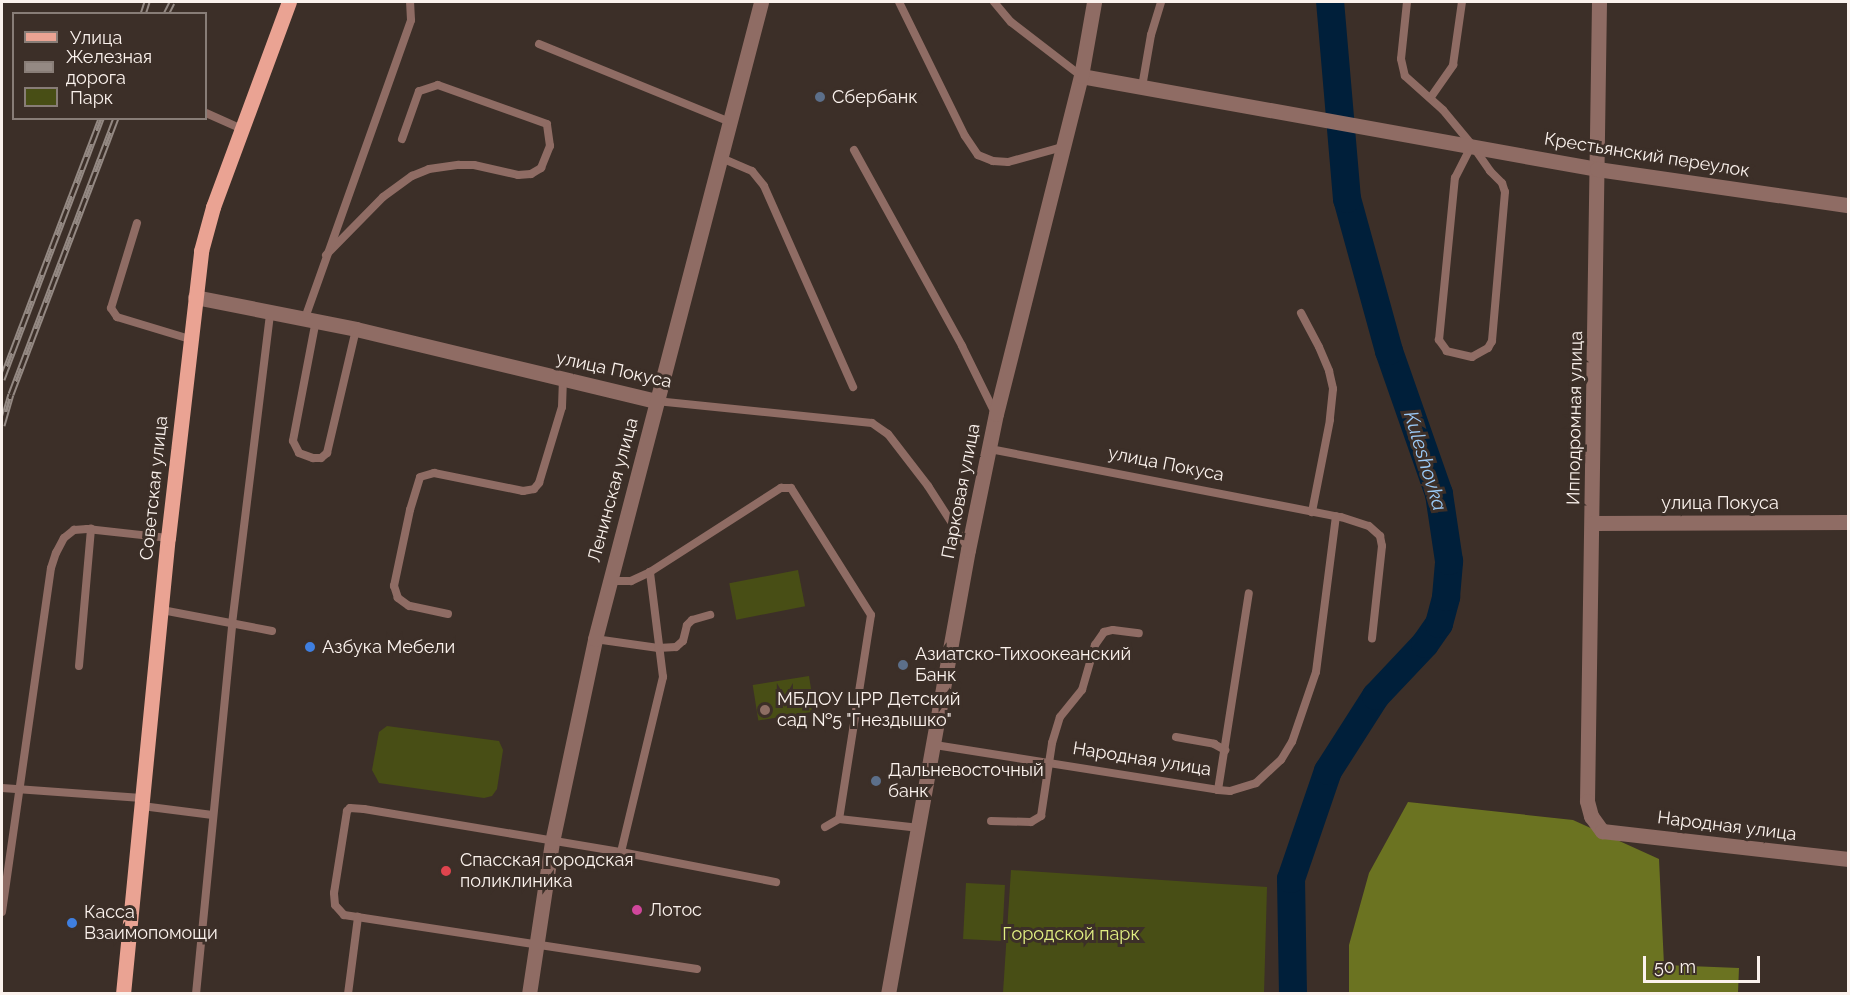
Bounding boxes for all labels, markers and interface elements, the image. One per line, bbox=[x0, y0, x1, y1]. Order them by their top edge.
legend bbox=[12, 12, 207, 120]
text: Улица bbox=[70, 27, 122, 48]
text: Железная дорога bbox=[66, 46, 152, 88]
place label: Сбербанк bbox=[832, 86, 918, 108]
text: Парк bbox=[70, 87, 113, 108]
marker: Сбербанк bbox=[813, 90, 827, 104]
street label: Крестьянский переулок bbox=[1543, 128, 1751, 182]
street label: Ипподромная улица bbox=[1563, 330, 1587, 506]
street label: улица Покуса bbox=[554, 347, 674, 393]
water label: Kuleshovka bbox=[1398, 408, 1452, 514]
street label: Советская улица bbox=[136, 414, 172, 562]
street label: Ленинская улица bbox=[583, 415, 643, 565]
street label: Парковая улица bbox=[937, 421, 985, 561]
street label: улица Покуса bbox=[1106, 442, 1226, 486]
street label: улица Покуса bbox=[1661, 492, 1779, 514]
place label: Азбука Мебели bbox=[322, 636, 455, 658]
marker: Азбука Мебели bbox=[303, 640, 317, 654]
place label: Азиатско-Тихоокеанский Банк bbox=[915, 644, 1131, 686]
marker: Азиатско-Тихоокеанский Банк bbox=[896, 658, 910, 672]
place label: МБДОУ ЦРР Детский сад №5 "Гнездышко" bbox=[777, 689, 961, 732]
marker: МБДОУ ЦРР Детский сад №5 "Гнездышко" bbox=[758, 703, 772, 717]
street label: Народная улица bbox=[1071, 737, 1213, 781]
place label: Дальневосточный банк bbox=[888, 760, 1044, 802]
marker: Дальневосточный банк bbox=[869, 774, 883, 788]
street label: Народная улица bbox=[1656, 807, 1798, 845]
place label: Спасская городская поликлиника bbox=[460, 850, 634, 892]
marker: Спасская городская поликлиника bbox=[437, 862, 455, 880]
place label: Лотос bbox=[649, 899, 702, 921]
place label: Касса Взаимопомощи bbox=[84, 902, 218, 944]
marker: Лотос bbox=[630, 903, 644, 917]
marker: Касса Взаимопомощи bbox=[65, 916, 79, 930]
park label: Городской парк bbox=[1002, 923, 1140, 945]
scale bar bbox=[1646, 944, 1763, 982]
text: 50 m bbox=[1654, 956, 1696, 977]

